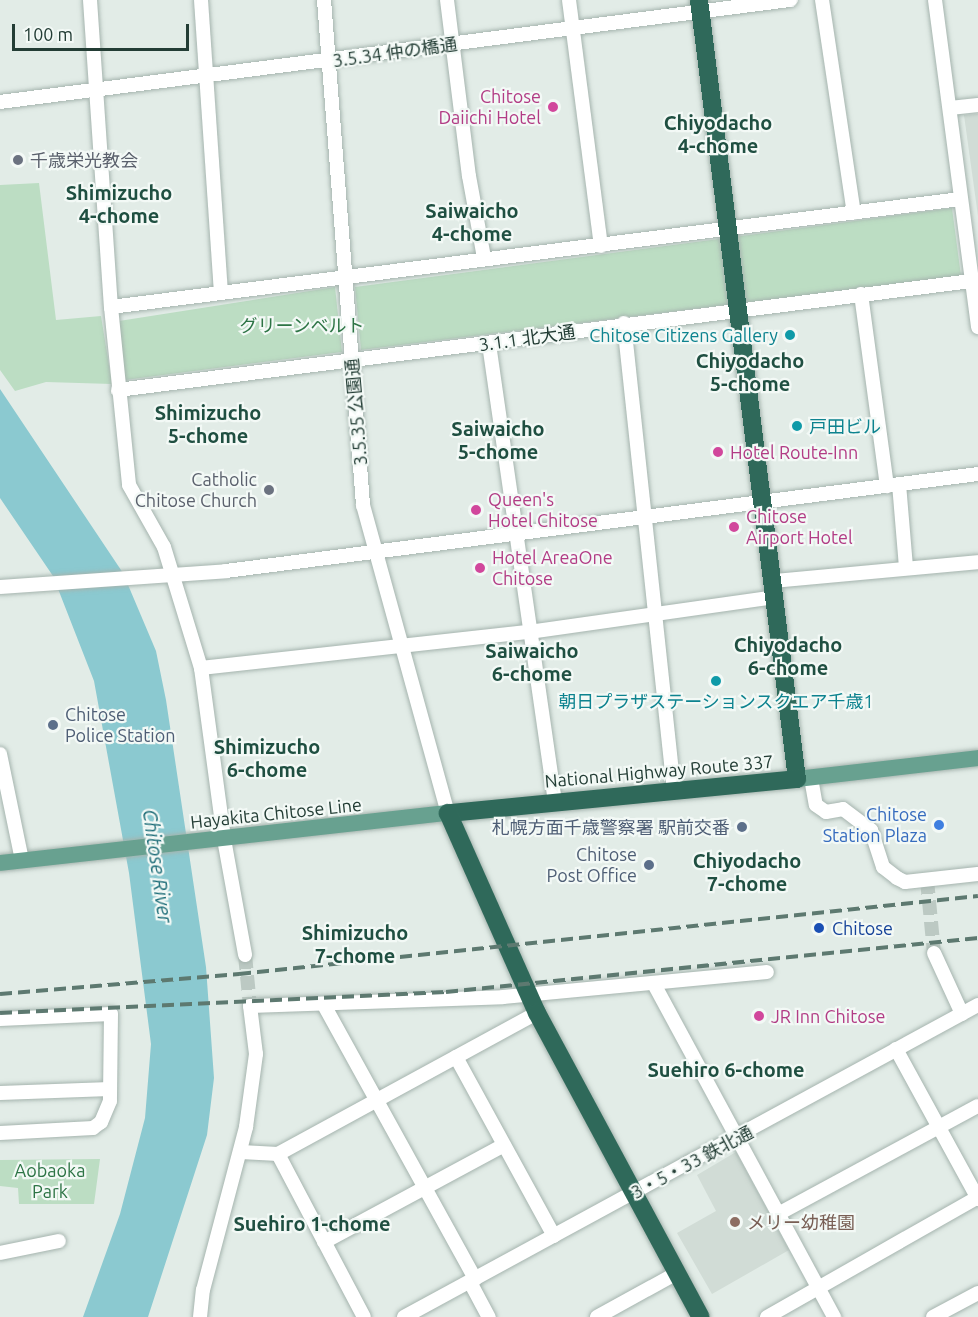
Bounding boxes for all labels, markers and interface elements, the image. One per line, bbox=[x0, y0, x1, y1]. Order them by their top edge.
scale bar bbox=[15, 12, 192, 50]
text: 100 m bbox=[23, 24, 73, 44]
street label: 3.5.34 仲の橋通 bbox=[331, 33, 459, 71]
place label: Chitose Daiichi Hotel bbox=[438, 86, 541, 128]
marker: Chitose Daiichi Hotel bbox=[546, 100, 560, 114]
district label: Chiyodacho 4-chome bbox=[664, 110, 772, 157]
place label: 千歳栄光教会 bbox=[30, 149, 138, 171]
marker: 千歳栄光教会 bbox=[11, 153, 25, 167]
district label: Shimizucho 4-chome bbox=[66, 181, 172, 228]
district label: Saiwaicho 4-chome bbox=[425, 199, 519, 246]
park label: グリーンベルト bbox=[239, 314, 365, 336]
street label: 3.1.1 北大通 bbox=[477, 321, 577, 355]
place label: Chitose Citizens Gallery bbox=[589, 324, 778, 346]
marker: Chitose Citizens Gallery bbox=[783, 328, 797, 342]
district label: Chiyodacho 5-chome bbox=[696, 349, 804, 396]
street label: 3.5.35 公園通 bbox=[341, 357, 371, 467]
district label: Shimizucho 5-chome bbox=[155, 401, 261, 448]
place label: 戸田ビル bbox=[809, 415, 881, 437]
district label: Saiwaicho 5-chome bbox=[451, 416, 545, 463]
marker: 戸田ビル bbox=[790, 419, 804, 433]
place label: Hotel Route-Inn bbox=[730, 441, 858, 463]
marker: Hotel Route-Inn bbox=[711, 445, 725, 459]
place label: Catholic Chitose Church bbox=[135, 469, 257, 512]
marker: Catholic Chitose Church bbox=[262, 483, 276, 497]
place label: Queen's Hotel Chitose bbox=[488, 489, 598, 532]
marker: Queen's Hotel Chitose bbox=[469, 503, 483, 517]
place label: Chitose Airport Hotel bbox=[746, 506, 853, 548]
marker: Chitose Airport Hotel bbox=[727, 520, 741, 534]
place label: Hotel AreaOne Chitose bbox=[492, 547, 613, 590]
marker: Hotel AreaOne Chitose bbox=[473, 561, 487, 575]
district label: Chiyodacho 6-chome bbox=[734, 632, 842, 679]
district label: Saiwaicho 6-chome bbox=[485, 639, 579, 686]
marker: 朝日プラザステーションスクエア千歳1 bbox=[709, 674, 723, 688]
place label: 朝日プラザステーションスクエア千歳1 bbox=[558, 690, 874, 712]
place label: Chitose Police Station bbox=[65, 704, 176, 746]
marker: Chitose Police Station bbox=[46, 718, 60, 732]
district label: Shimizucho 6-chome bbox=[214, 735, 320, 782]
street label: National Highway Route 337 bbox=[544, 750, 774, 792]
street label: Hayakita Chitose Line bbox=[189, 793, 363, 833]
place label: Chitose Station Plaza bbox=[823, 804, 927, 846]
water label: Chitose River bbox=[138, 808, 178, 924]
place label: 札幌方面千歳警察署 駅前交番 bbox=[492, 816, 730, 838]
marker: Chitose Station Plaza bbox=[932, 818, 946, 832]
marker: 札幌方面千歳警察署 駅前交番 bbox=[735, 820, 749, 834]
place label: Chitose Post Office bbox=[547, 844, 637, 886]
district label: Chiyodacho 7-chome bbox=[693, 849, 801, 896]
marker: Chitose Post Office bbox=[642, 858, 656, 872]
place label: Chitose bbox=[832, 917, 893, 939]
marker: Chitose bbox=[810, 919, 828, 937]
district label: Shimizucho 7-chome bbox=[302, 920, 408, 967]
place label: JR Inn Chitose bbox=[771, 1005, 885, 1027]
marker: JR Inn Chitose bbox=[752, 1009, 766, 1023]
district label: Suehiro 6-chome bbox=[647, 1057, 805, 1081]
street label: 3・5・33 鉄北通 bbox=[627, 1121, 757, 1203]
park label: Aobaoka Park bbox=[15, 1160, 85, 1202]
district label: Suehiro 1-chome bbox=[233, 1211, 391, 1235]
place label: メリー幼稚園 bbox=[747, 1211, 855, 1233]
marker: メリー幼稚園 bbox=[728, 1215, 742, 1229]

